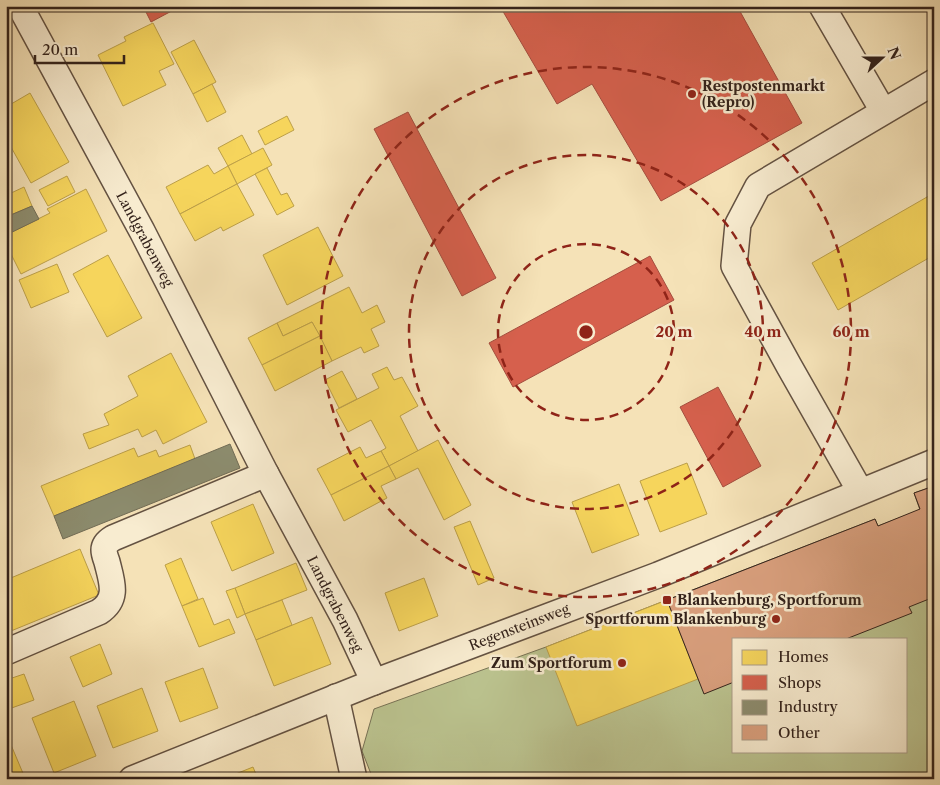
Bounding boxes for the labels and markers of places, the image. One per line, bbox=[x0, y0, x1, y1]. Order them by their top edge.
place label: Restpostenmarkt (Repro) bbox=[702, 77, 825, 111]
marker: Restpostenmarkt (Repro) bbox=[686, 88, 698, 100]
centre of rings bbox=[577, 323, 595, 341]
place label: Blankenburg, Sportforum bbox=[677, 591, 862, 609]
marker: Blankenburg, Sportforum bbox=[661, 594, 673, 606]
place label: Sportforum Blankenburg bbox=[585, 610, 767, 628]
marker: Sportforum Blankenburg bbox=[770, 613, 782, 625]
place label: Zum Sportforum bbox=[491, 654, 612, 672]
marker: Zum Sportforum bbox=[616, 657, 628, 669]

